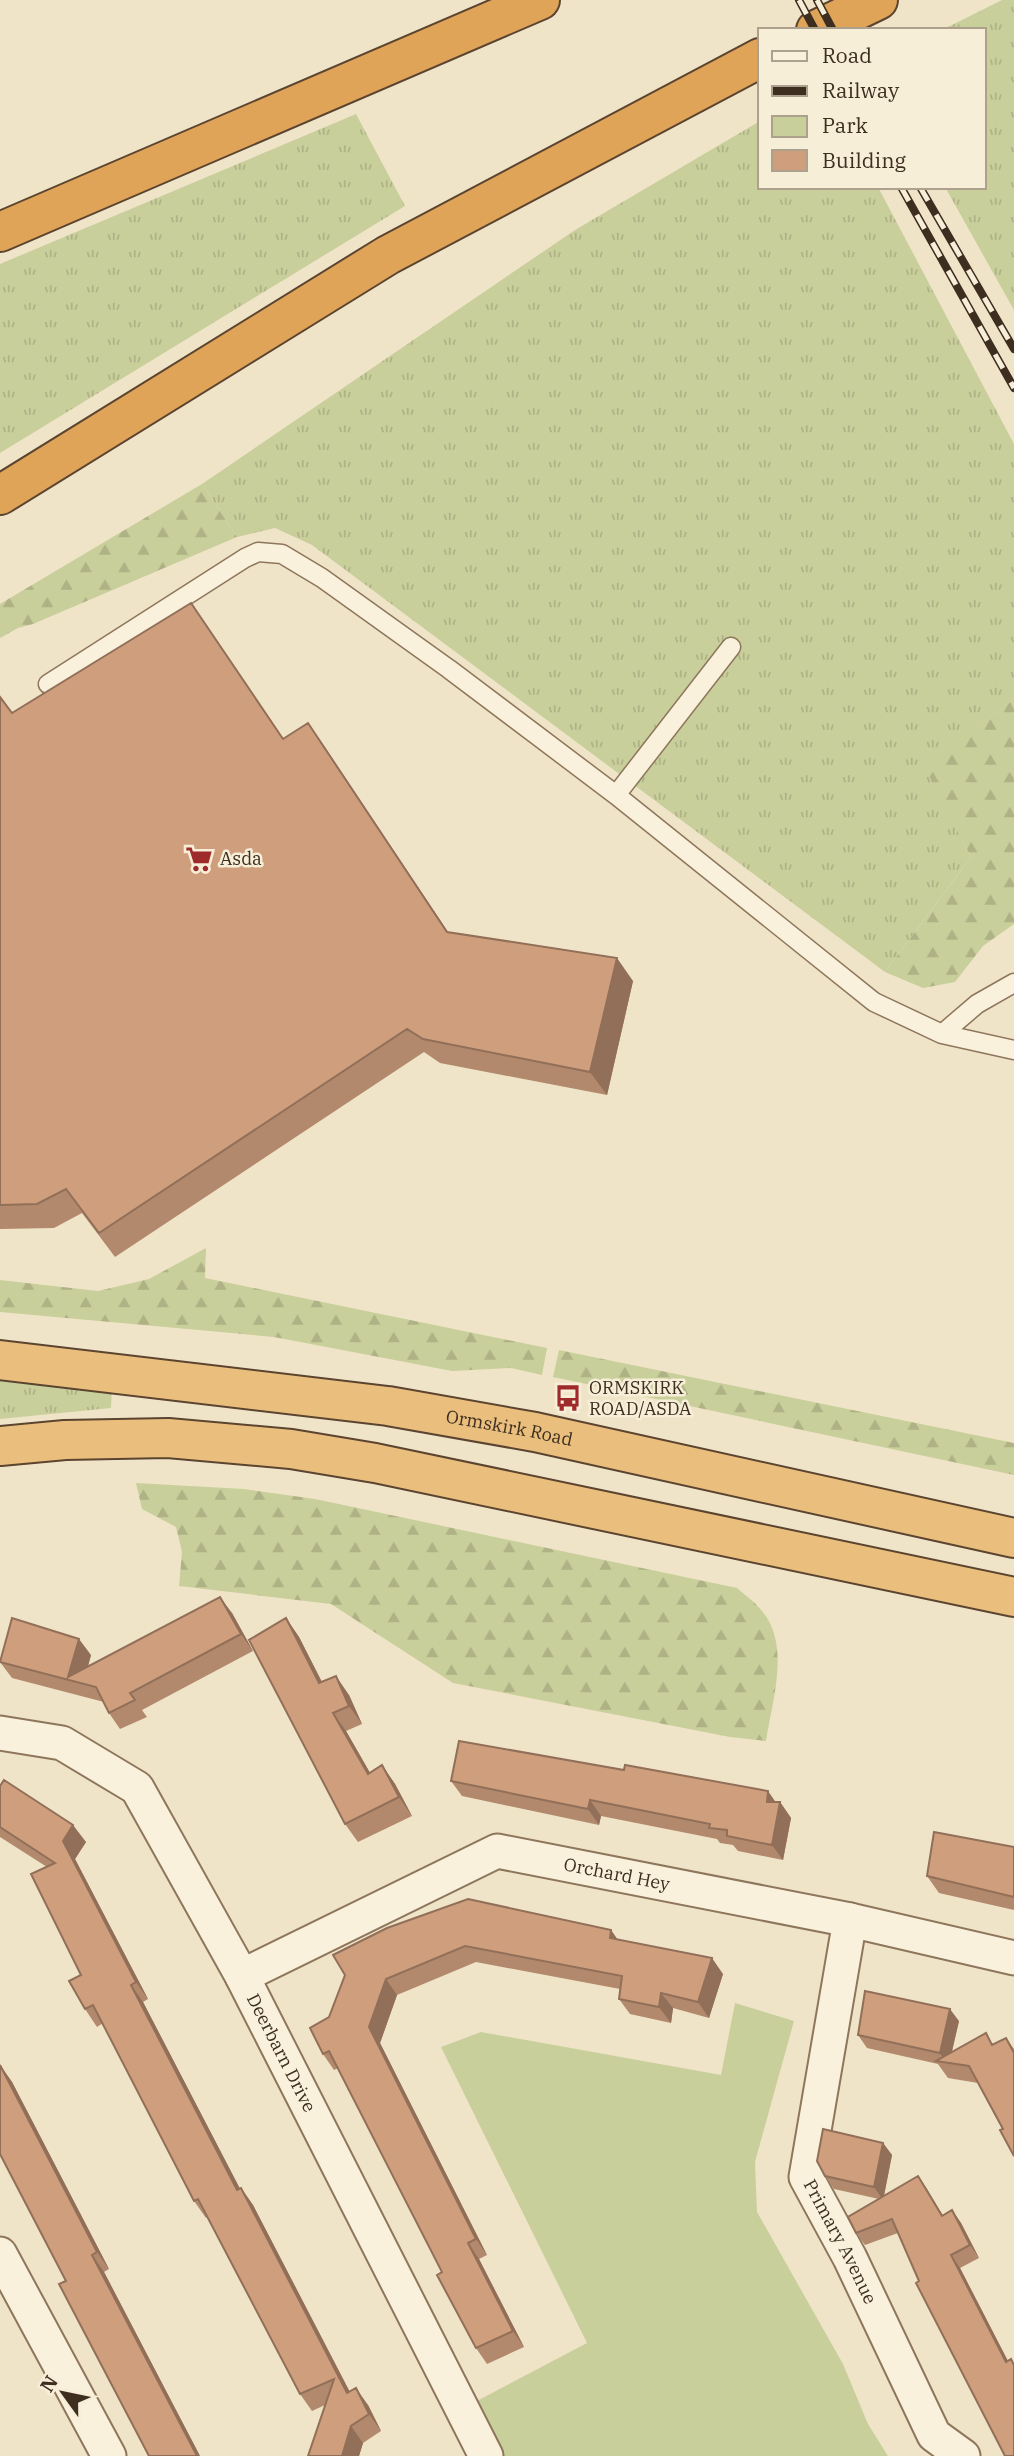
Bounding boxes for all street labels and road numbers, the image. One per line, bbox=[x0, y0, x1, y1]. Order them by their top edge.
street label: Ormskirk Road bbox=[444, 1404, 575, 1451]
street label: Orchard Hey bbox=[562, 1852, 672, 1896]
street label: Deerbarn Drive bbox=[242, 1990, 321, 2116]
street label: Primary Avenue bbox=[799, 2175, 882, 2308]

